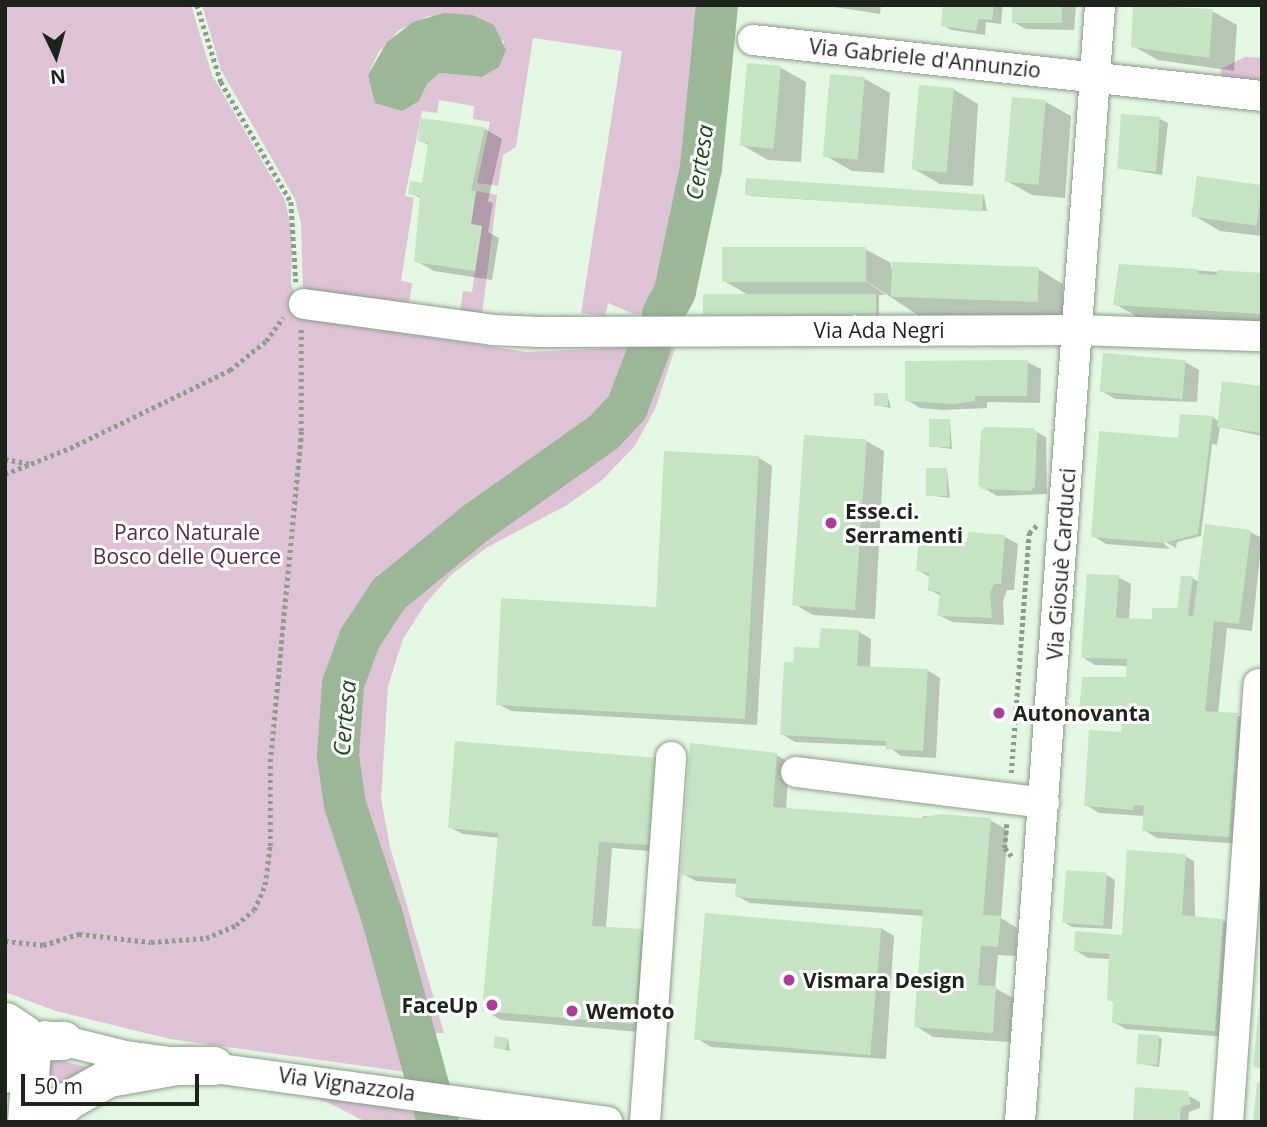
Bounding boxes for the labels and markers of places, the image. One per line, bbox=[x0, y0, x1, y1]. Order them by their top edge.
place label: Esse.ci. Serramenti bbox=[845, 498, 963, 548]
marker: Esse.ci. Serramenti bbox=[823, 515, 839, 531]
place label: Autonovanta bbox=[1013, 700, 1150, 726]
marker: Autonovanta bbox=[991, 705, 1007, 721]
place label: Vismara Design bbox=[803, 967, 965, 993]
marker: Vismara Design bbox=[781, 972, 797, 988]
place label: FaceUp bbox=[401, 992, 478, 1018]
marker: FaceUp bbox=[484, 997, 500, 1013]
place label: Wemoto bbox=[586, 998, 674, 1024]
marker: Wemoto bbox=[564, 1003, 580, 1019]

